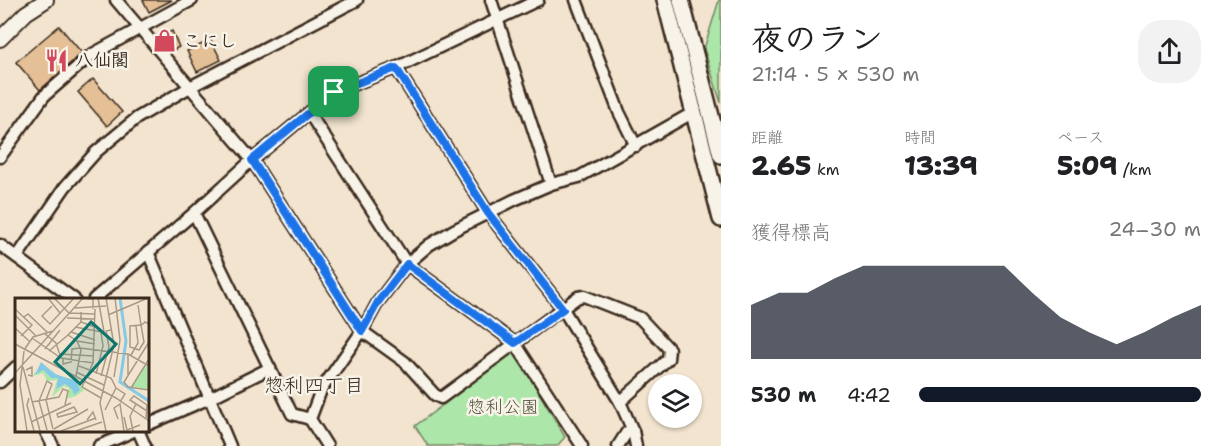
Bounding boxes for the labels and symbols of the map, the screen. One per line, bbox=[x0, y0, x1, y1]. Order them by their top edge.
shop icon: こにし bbox=[152, 28, 178, 54]
place label: こにし bbox=[183, 29, 237, 53]
restaurant icon: 八仙閣 bbox=[44, 47, 70, 73]
place label: 八仙閣 bbox=[75, 48, 129, 72]
pin bbox=[308, 66, 359, 117]
inset map bbox=[15, 298, 148, 431]
district label: 惣利四丁目 bbox=[264, 372, 364, 398]
park label: 惣利公園 bbox=[467, 395, 539, 419]

